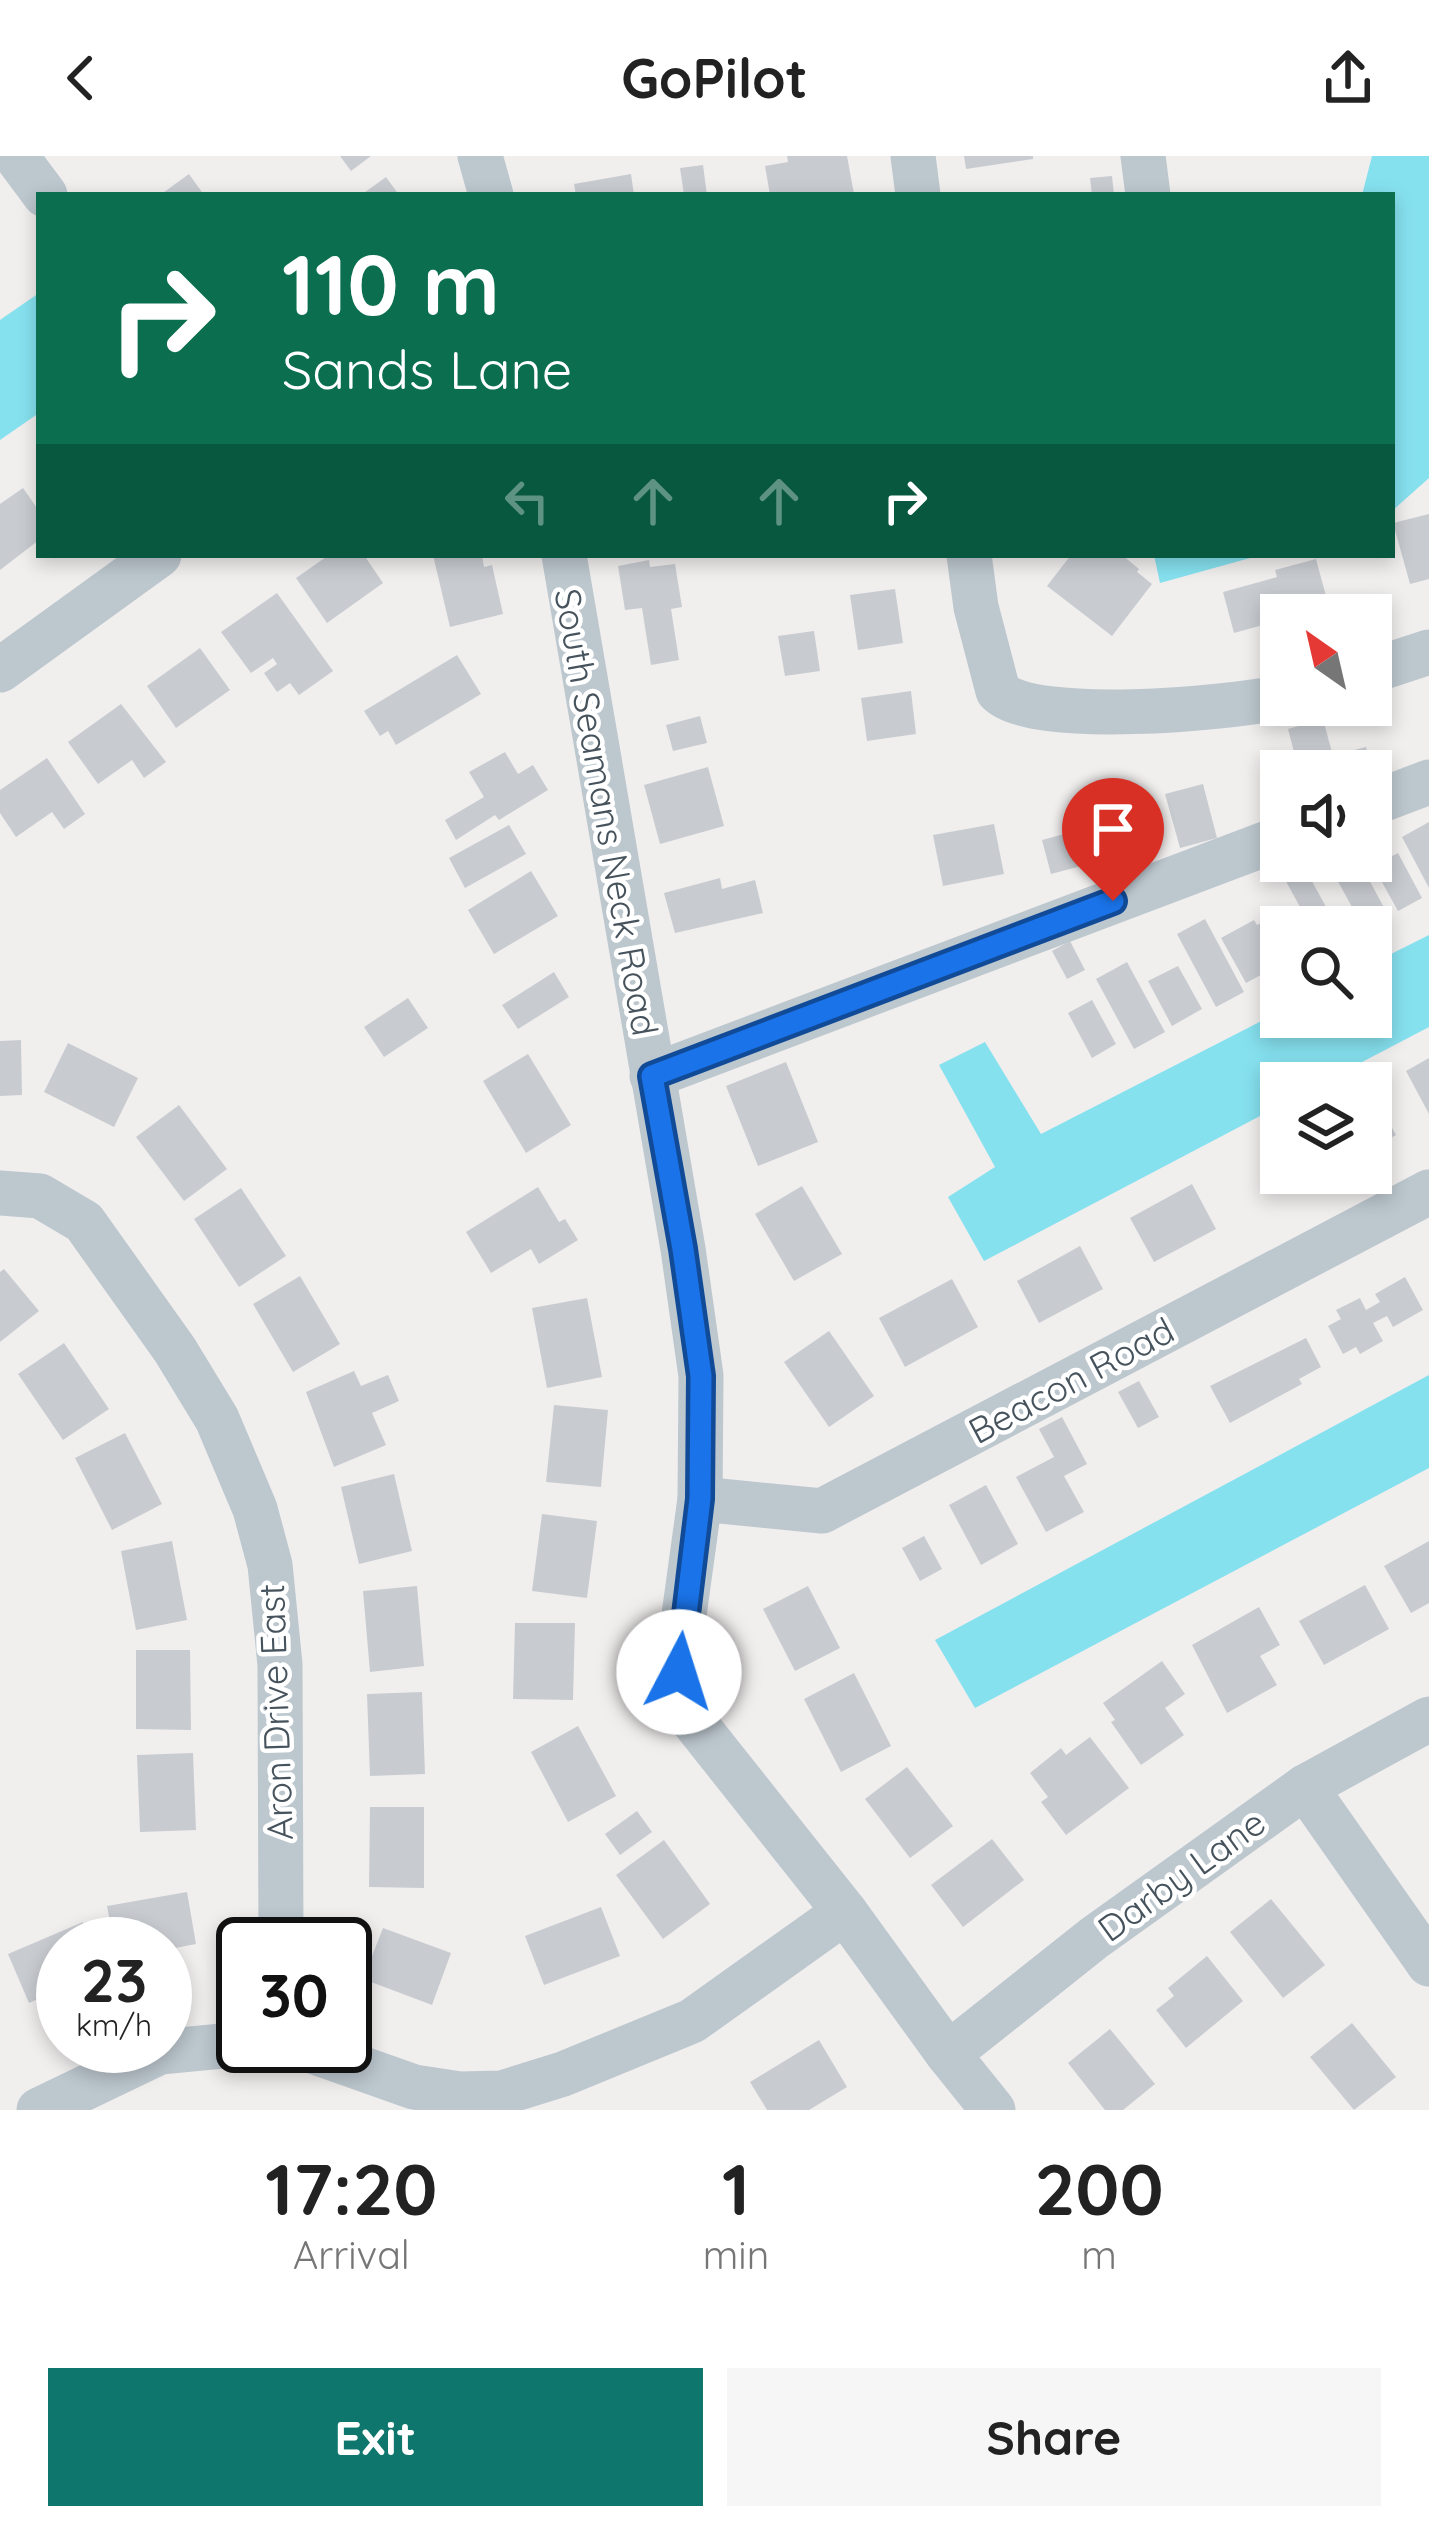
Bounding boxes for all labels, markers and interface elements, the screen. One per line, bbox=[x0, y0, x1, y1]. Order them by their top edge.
text: GoPilot bbox=[621, 44, 808, 112]
icon: back bbox=[48, 45, 114, 111]
icon: share bbox=[1315, 45, 1381, 111]
text: 110 m bbox=[282, 231, 500, 336]
icon: right bbox=[84, 240, 240, 396]
text: Sands Lane bbox=[282, 335, 572, 403]
icon: left bbox=[494, 468, 560, 534]
icon: ahead bbox=[620, 468, 686, 534]
icon: ahead bbox=[746, 468, 812, 534]
icon: right bbox=[872, 468, 938, 534]
street label: South Seamans Neck Road bbox=[545, 585, 669, 1039]
north arrow bbox=[1260, 594, 1392, 726]
map controls bbox=[1260, 594, 1392, 1194]
button: sound bbox=[1260, 750, 1392, 882]
pin bbox=[1062, 778, 1164, 901]
icon: arrive bbox=[1080, 796, 1146, 862]
button: search bbox=[1260, 906, 1392, 1038]
button: layers bbox=[1260, 1062, 1392, 1194]
street label: Beacon Road bbox=[961, 1307, 1181, 1453]
street label: Aron Drive East bbox=[248, 1583, 302, 1841]
position arrow bbox=[616, 1609, 742, 1735]
street label: Darby Lane bbox=[1089, 1799, 1273, 1951]
speed limit sign: 30 bbox=[216, 1917, 372, 2073]
text: 23 bbox=[81, 1942, 147, 2017]
text: km/h bbox=[76, 2006, 152, 2044]
text: 17:20 bbox=[265, 2143, 438, 2233]
text: 1 bbox=[722, 2143, 750, 2233]
text: 200 bbox=[1034, 2143, 1164, 2233]
text: Arrival bbox=[293, 2230, 410, 2279]
text: min bbox=[703, 2230, 769, 2279]
text: m bbox=[1081, 2230, 1117, 2279]
button: Exit bbox=[48, 2368, 703, 2506]
button: Share bbox=[727, 2368, 1381, 2506]

